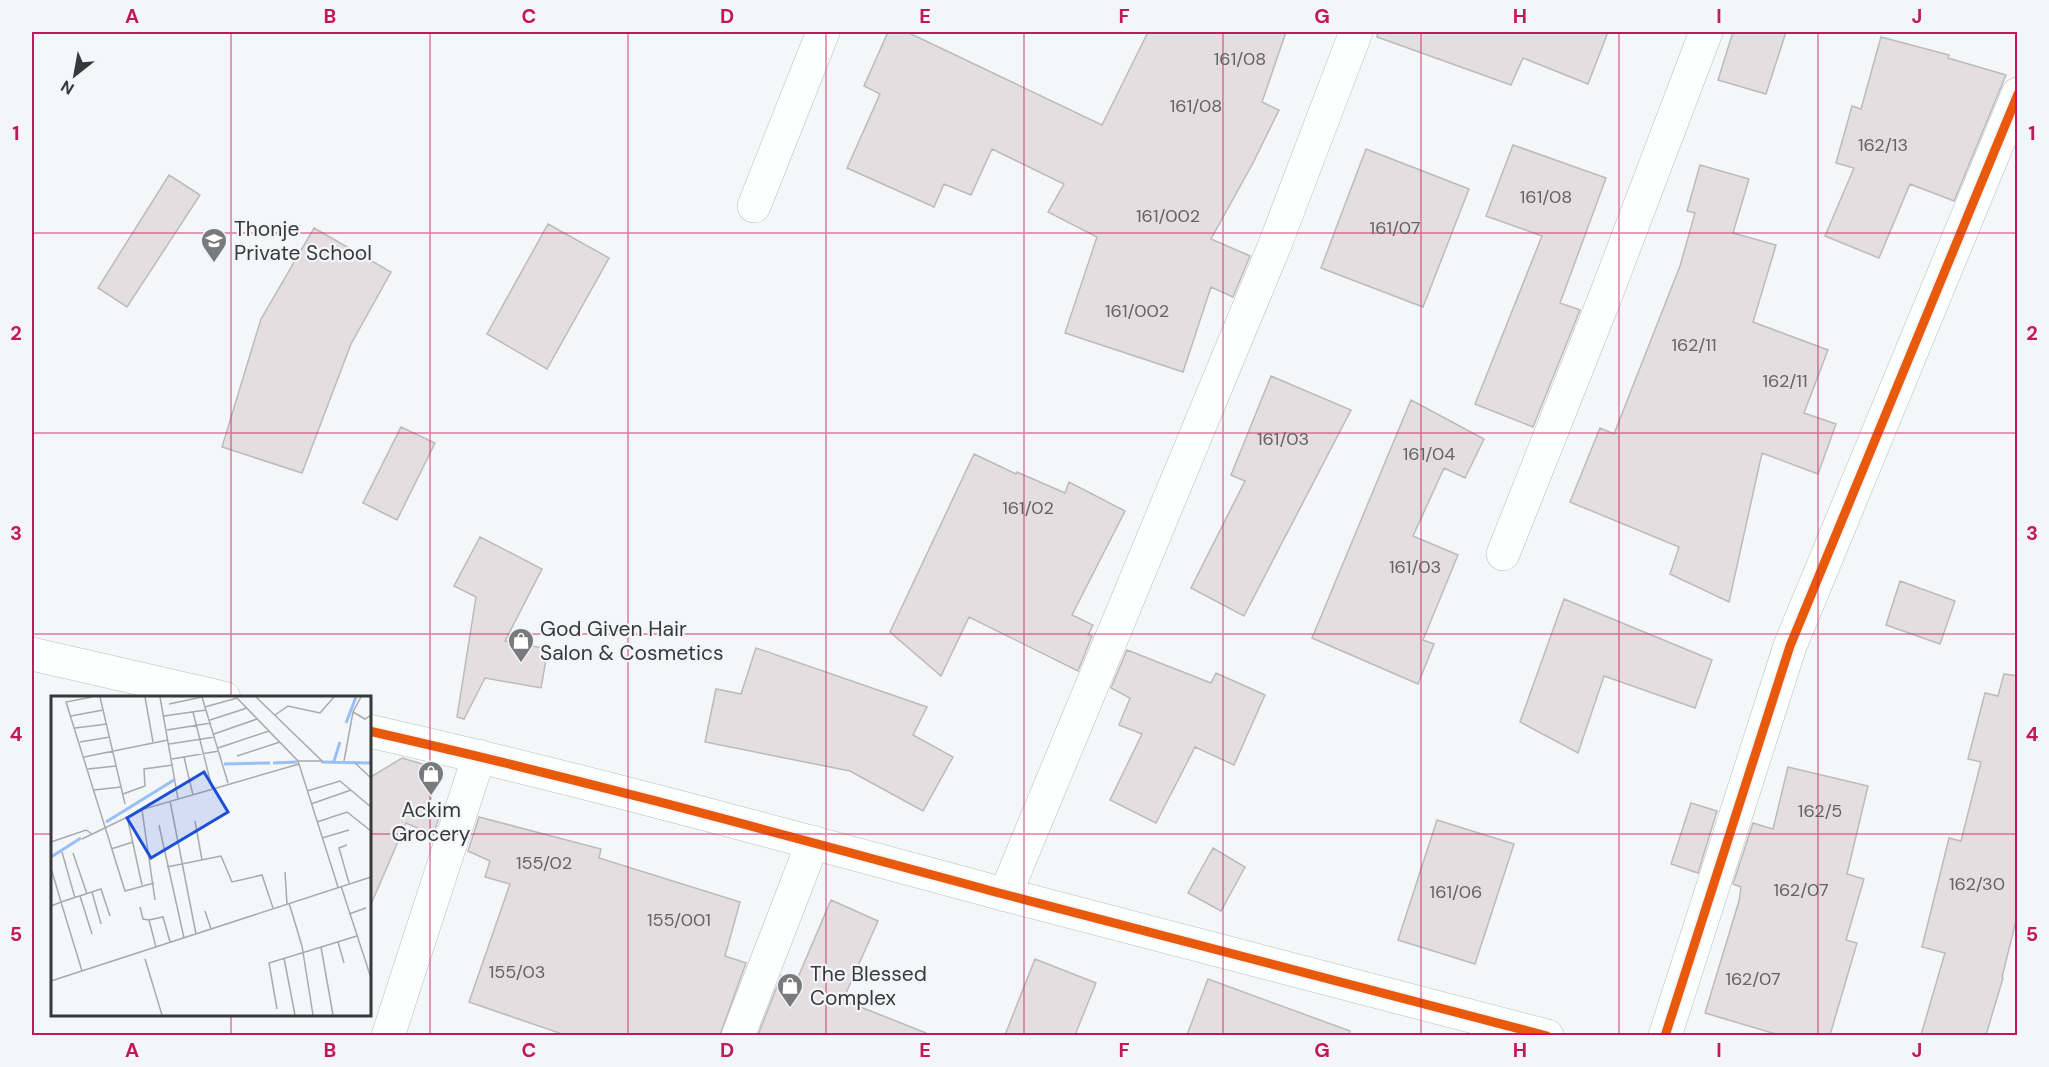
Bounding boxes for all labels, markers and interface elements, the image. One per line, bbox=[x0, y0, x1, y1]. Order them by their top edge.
text: A bbox=[125, 3, 139, 29]
text: B bbox=[324, 3, 336, 29]
text: C bbox=[522, 3, 536, 29]
text: D bbox=[720, 3, 734, 29]
text: E bbox=[919, 3, 931, 29]
text: F bbox=[1118, 3, 1130, 29]
text: G bbox=[1314, 3, 1330, 29]
text: H bbox=[1513, 3, 1527, 29]
text: I bbox=[1716, 3, 1722, 29]
text: J bbox=[1912, 3, 1922, 29]
north arrow bbox=[45, 45, 105, 105]
house number: 161/08 bbox=[1214, 47, 1266, 71]
text: N bbox=[57, 75, 78, 99]
house number: 161/08 bbox=[1170, 94, 1222, 118]
text: 1 bbox=[12, 120, 20, 146]
text: 1 bbox=[2028, 120, 2036, 146]
house number: 162/13 bbox=[1858, 133, 1908, 157]
house number: 161/08 bbox=[1520, 185, 1572, 209]
house number: 161/002 bbox=[1136, 204, 1200, 228]
place label: Thonje Private School bbox=[234, 215, 372, 267]
house number: 161/07 bbox=[1370, 216, 1420, 240]
school or university icon: Thonje Private School bbox=[199, 226, 229, 264]
house number: 161/002 bbox=[1105, 299, 1169, 323]
text: 2 bbox=[10, 320, 22, 346]
text: 2 bbox=[2026, 320, 2038, 346]
house number: 162/11 bbox=[1671, 333, 1717, 357]
house number: 162/11 bbox=[1762, 369, 1808, 393]
house number: 161/03 bbox=[1257, 427, 1309, 451]
house number: 161/04 bbox=[1403, 442, 1455, 466]
house number: 161/02 bbox=[1002, 496, 1054, 520]
text: 3 bbox=[10, 520, 22, 546]
text: 3 bbox=[2026, 520, 2038, 546]
house number: 161/03 bbox=[1389, 555, 1441, 579]
place label: God Given Hair Salon & Cosmetics bbox=[540, 615, 724, 667]
shop icon: God Given Hair Salon & Cosmetics bbox=[506, 626, 536, 664]
inset map bbox=[51, 696, 370, 1016]
text: 4 bbox=[10, 721, 23, 747]
text: 4 bbox=[2026, 721, 2039, 747]
shop icon: Ackim Grocery bbox=[416, 759, 446, 797]
place label: Ackim Grocery bbox=[391, 796, 471, 848]
house number: 162/5 bbox=[1798, 799, 1842, 823]
house number: 155/02 bbox=[516, 851, 572, 875]
house number: 162/30 bbox=[1949, 872, 2005, 896]
house number: 162/07 bbox=[1773, 878, 1829, 902]
house number: 161/06 bbox=[1430, 880, 1482, 904]
house number: 155/001 bbox=[647, 908, 711, 932]
text: 5 bbox=[10, 921, 22, 947]
text: 5 bbox=[2026, 921, 2038, 947]
house number: 155/03 bbox=[489, 960, 545, 984]
place label: The Blessed Complex bbox=[810, 960, 927, 1012]
house number: 162/07 bbox=[1725, 967, 1781, 991]
shop icon: The Blessed Complex bbox=[775, 971, 805, 1009]
text: A bbox=[125, 1037, 139, 1063]
text: B bbox=[324, 1037, 336, 1063]
text: C bbox=[522, 1037, 536, 1063]
text: D bbox=[720, 1037, 734, 1063]
text: E bbox=[919, 1037, 931, 1063]
text: F bbox=[1118, 1037, 1130, 1063]
text: G bbox=[1314, 1037, 1330, 1063]
text: H bbox=[1513, 1037, 1527, 1063]
text: I bbox=[1716, 1037, 1722, 1063]
text: J bbox=[1912, 1037, 1922, 1063]

